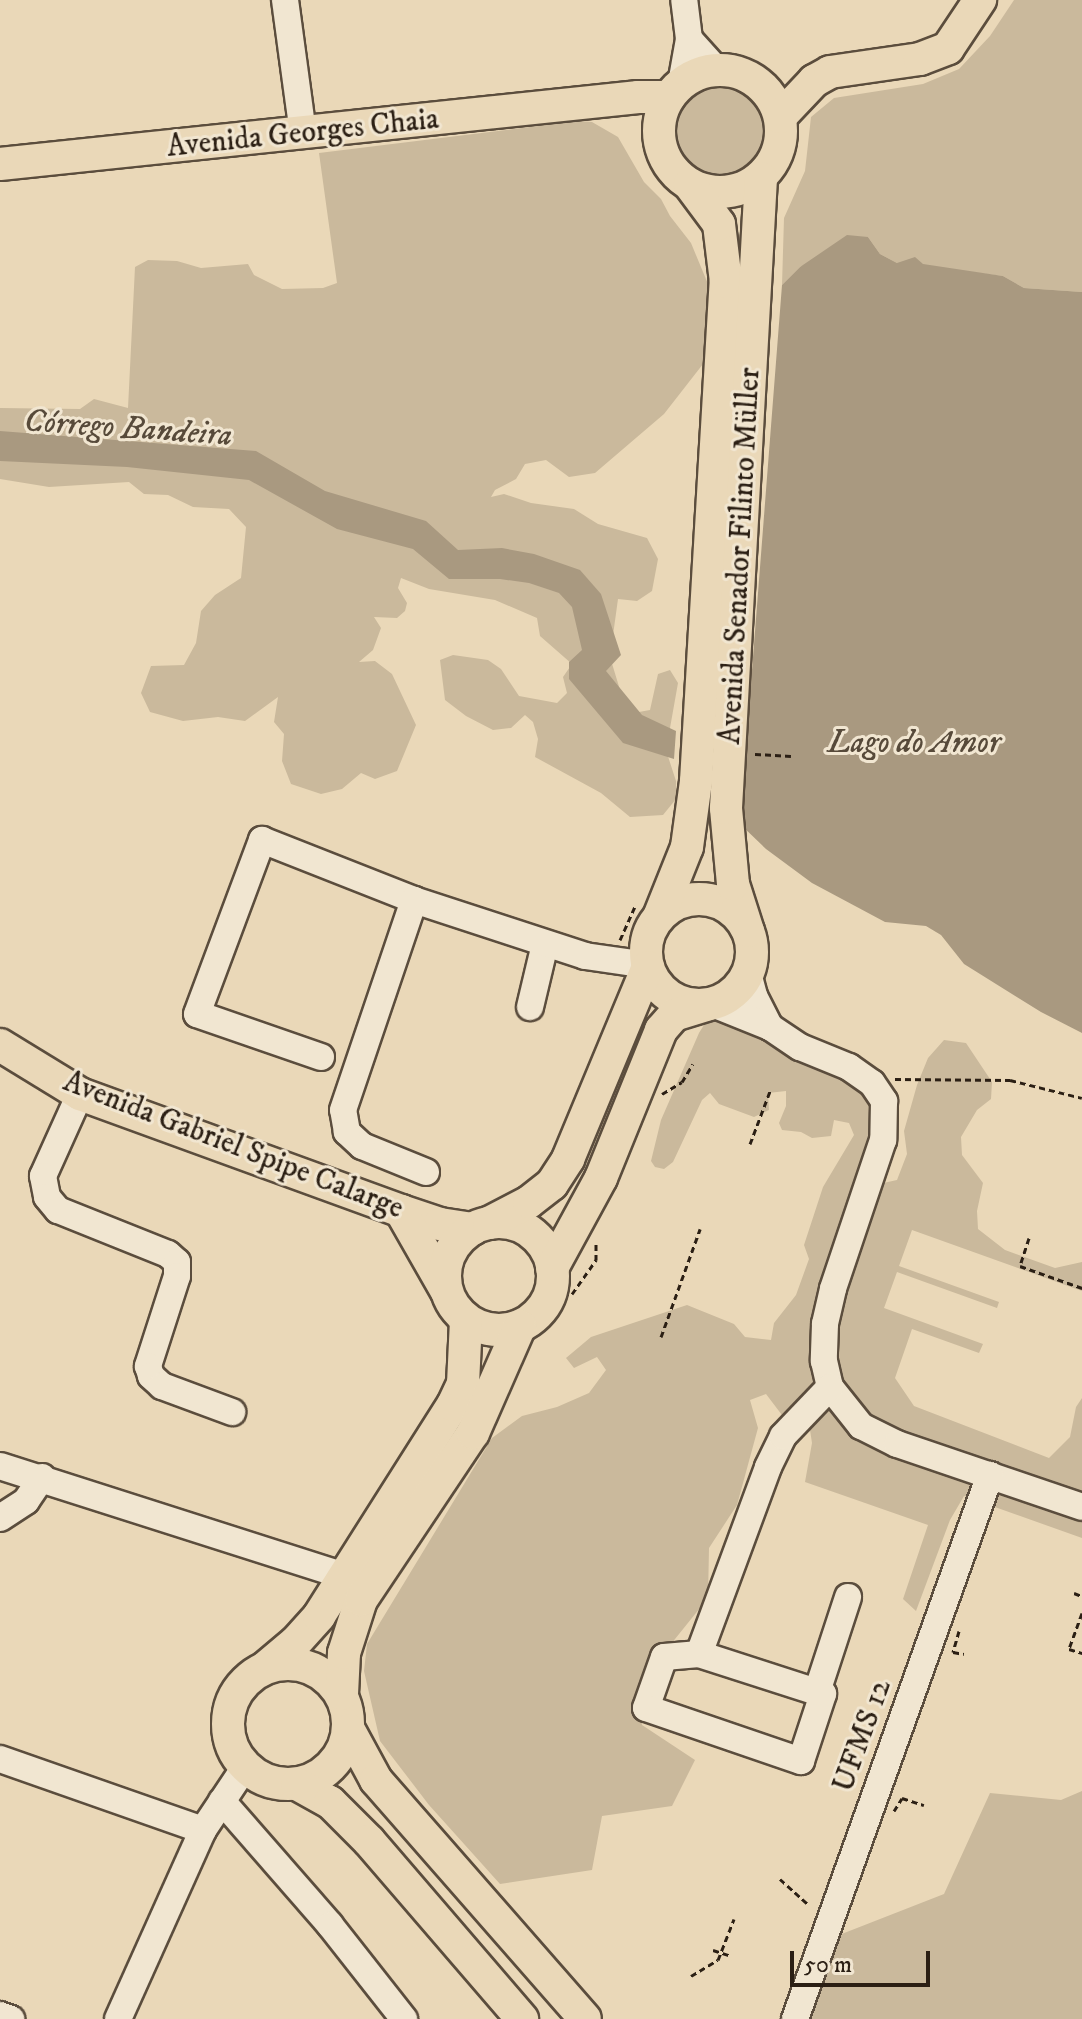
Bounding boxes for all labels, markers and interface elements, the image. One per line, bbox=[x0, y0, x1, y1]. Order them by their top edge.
street label: Avenida Georges Chaia bbox=[165, 102, 441, 166]
street label: Avenida Senador Filinto Müller bbox=[713, 367, 769, 745]
water label: Córrego Bandeira bbox=[23, 403, 233, 455]
water label: Lago do Amor bbox=[828, 724, 1000, 762]
street label: Avenida Gabriel Spipe Calarge bbox=[58, 1064, 408, 1228]
street label: UFMS 12 bbox=[826, 1675, 900, 1797]
scale bar bbox=[794, 1935, 934, 1985]
text: 50 m bbox=[804, 1950, 852, 1980]

